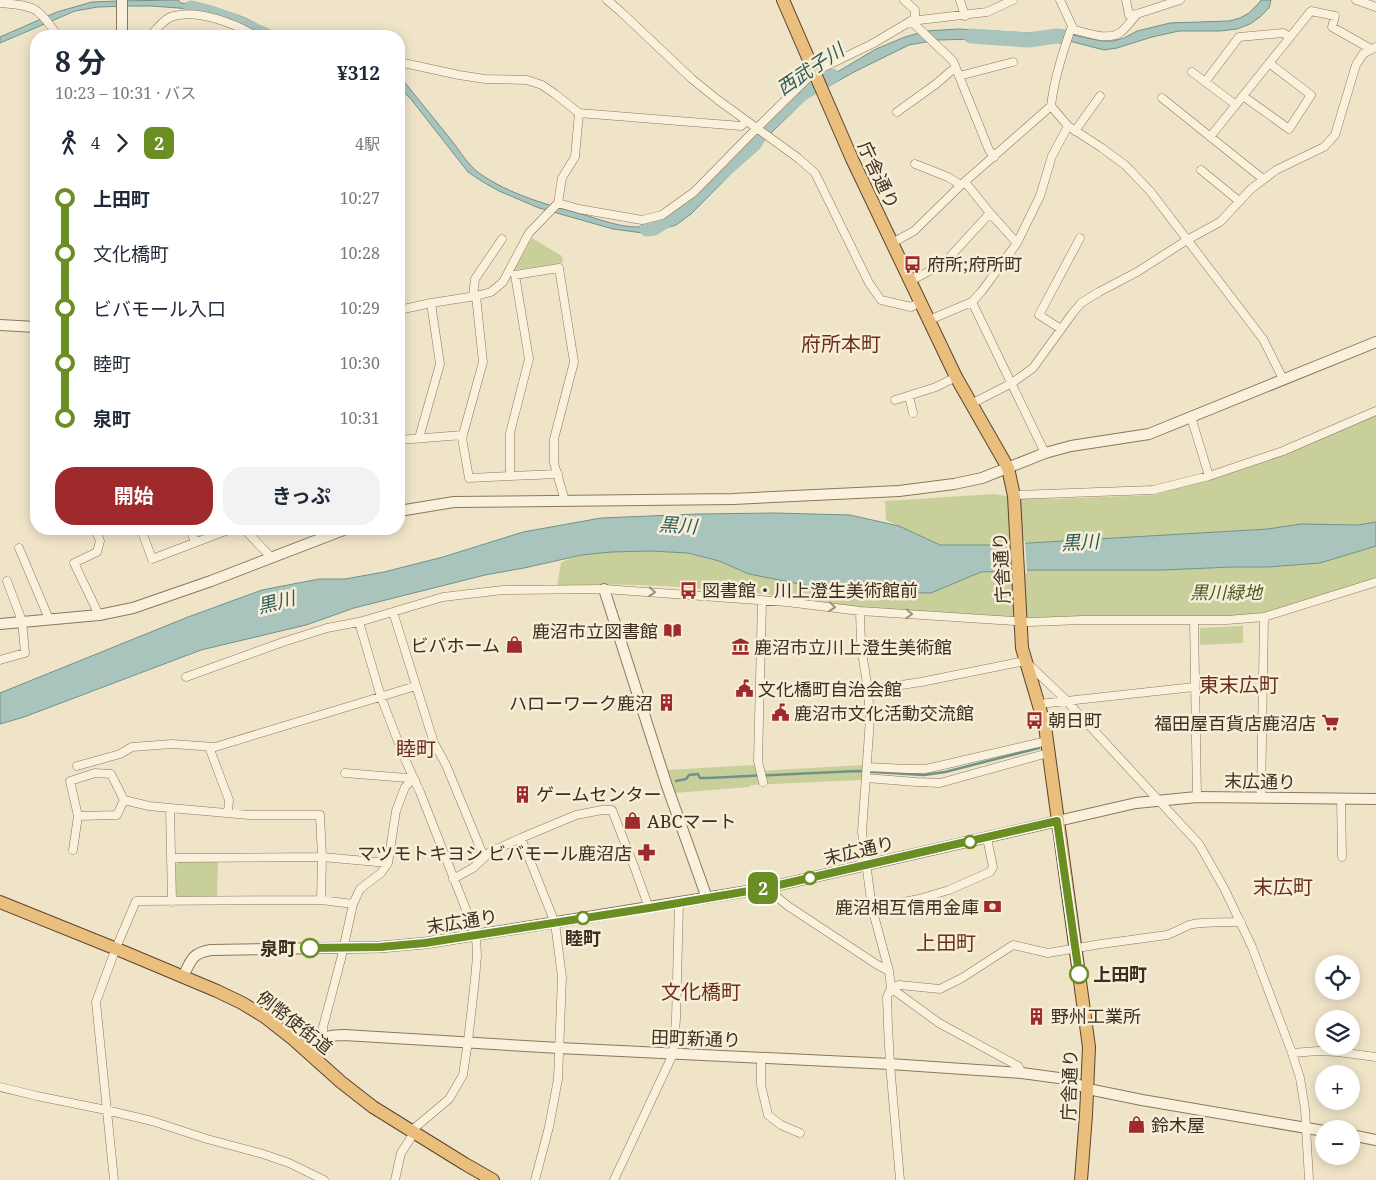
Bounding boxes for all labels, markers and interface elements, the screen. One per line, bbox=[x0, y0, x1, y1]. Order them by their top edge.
water label: 西武子川 bbox=[771, 36, 850, 101]
text: 8 分 bbox=[55, 42, 106, 80]
text: ¥312 bbox=[337, 60, 380, 86]
text: 10:23 – 10:31 · バス bbox=[55, 82, 196, 104]
icon: walk bbox=[55, 129, 83, 157]
icon: forward bbox=[108, 129, 136, 157]
text: 2 bbox=[154, 131, 164, 155]
text: 4 bbox=[91, 132, 100, 154]
text: 4駅 bbox=[355, 133, 380, 155]
street label: 庁舎通り bbox=[853, 137, 905, 213]
text: 上田町 bbox=[93, 186, 150, 212]
text: 10:27 bbox=[340, 187, 380, 209]
text: 文化橋町 bbox=[93, 241, 169, 267]
text: 10:28 bbox=[340, 242, 380, 264]
place label: 府所;府所町 bbox=[927, 252, 1022, 276]
bus stop icon: 府所;府所町 bbox=[903, 254, 923, 274]
text: ビバモール入口 bbox=[93, 296, 226, 322]
text: 10:29 bbox=[340, 297, 380, 319]
district label: 府所本町 bbox=[801, 330, 881, 357]
text: 睦町 bbox=[93, 351, 131, 377]
text: 10:30 bbox=[340, 352, 380, 374]
text: 泉町 bbox=[93, 406, 131, 432]
text: 10:31 bbox=[340, 407, 380, 429]
button: 開始 bbox=[55, 467, 213, 525]
button: きっぷ bbox=[223, 467, 380, 525]
water label: 黒川 bbox=[658, 511, 700, 539]
water label: 黒川 bbox=[1060, 528, 1102, 556]
street label: 庁舎通り bbox=[987, 531, 1015, 605]
place label: 図書館・川上澄生美術館前 bbox=[702, 578, 918, 602]
bus stop icon: 図書館・川上澄生美術館前 bbox=[678, 580, 698, 600]
park label: 黒川緑地 bbox=[1190, 580, 1264, 604]
water label: 黒川 bbox=[254, 584, 300, 619]
one-way arrow bbox=[648, 586, 656, 597]
one-way arrow bbox=[828, 601, 836, 612]
one-way arrow bbox=[905, 609, 913, 620]
place label: 鹿沼市立図書館 bbox=[532, 619, 658, 643]
library icon: 鹿沼市立図書館 bbox=[662, 621, 682, 641]
place label: ビバホーム bbox=[411, 633, 500, 657]
shop icon: ビバホーム bbox=[504, 635, 524, 655]
place label: 鹿沼市立川上澄生美術館 bbox=[754, 635, 952, 659]
museum icon: 鹿沼市立川上澄生美術館 bbox=[730, 637, 750, 657]
district label: 東末広町 bbox=[1199, 671, 1279, 698]
place label: 文化橋町自治会館 bbox=[758, 677, 902, 701]
public building icon: 文化橋町自治会館 bbox=[734, 679, 754, 699]
place label: ハローワーク鹿沼 bbox=[509, 691, 653, 715]
building icon: ハローワーク鹿沼 bbox=[657, 693, 677, 713]
place label: 鹿沼市文化活動交流館 bbox=[794, 701, 974, 725]
public building icon: 鹿沼市文化活動交流館 bbox=[770, 703, 790, 723]
place label: 朝日町 bbox=[1048, 708, 1102, 732]
bus stop icon: 朝日町 bbox=[1024, 710, 1044, 730]
place label: 福田屋百貨店鹿沼店 bbox=[1154, 711, 1316, 735]
supermarket icon: 福田屋百貨店鹿沼店 bbox=[1320, 713, 1340, 733]
district label: 睦町 bbox=[396, 735, 436, 762]
street label: 末広通り bbox=[1224, 768, 1296, 794]
place label: ゲームセンター bbox=[536, 782, 661, 806]
building icon: ゲームセンター bbox=[512, 784, 532, 804]
place label: ABCマート bbox=[647, 809, 737, 833]
shop icon: ABCマート bbox=[623, 811, 643, 831]
street label: 末広通り bbox=[821, 830, 897, 870]
unlabelled marker bbox=[963, 835, 977, 849]
place label: マツモトキヨシ ビバモール鹿沼店 bbox=[357, 841, 632, 865]
pharmacy icon: マツモトキヨシ ビバモール鹿沼店 bbox=[636, 843, 656, 863]
unlabelled marker bbox=[803, 871, 817, 885]
line badge: 2 bbox=[747, 872, 779, 904]
district label: 末広町 bbox=[1253, 873, 1313, 900]
text: 2 bbox=[758, 876, 768, 900]
place label: 鹿沼相互信用金庫 bbox=[835, 895, 979, 919]
bank icon: 鹿沼相互信用金庫 bbox=[983, 897, 1003, 917]
street label: 末広通り bbox=[425, 904, 499, 938]
marker: 睦町 bbox=[576, 911, 590, 925]
place label: 睦町 bbox=[565, 926, 601, 950]
district label: 上田町 bbox=[916, 929, 976, 956]
place label: 泉町 bbox=[260, 936, 296, 960]
marker: 泉町 bbox=[300, 938, 320, 958]
map controls bbox=[1315, 955, 1360, 1165]
button: locate bbox=[1315, 955, 1360, 1000]
place label: 上田町 bbox=[1093, 962, 1147, 986]
marker: 上田町 bbox=[1069, 964, 1089, 984]
district label: 文化橋町 bbox=[661, 978, 741, 1005]
street label: 例幣使街道 bbox=[252, 985, 338, 1059]
place label: 野州工業所 bbox=[1051, 1004, 1141, 1028]
building icon: 野州工業所 bbox=[1027, 1006, 1047, 1026]
button: layers bbox=[1315, 1010, 1360, 1055]
street label: 田町新通り bbox=[651, 1024, 741, 1052]
street label: 庁舎通り bbox=[1056, 1049, 1082, 1121]
button: + bbox=[1315, 1065, 1360, 1110]
place label: 鈴木屋 bbox=[1151, 1113, 1205, 1137]
shop icon: 鈴木屋 bbox=[1127, 1115, 1147, 1135]
button: − bbox=[1315, 1120, 1360, 1165]

